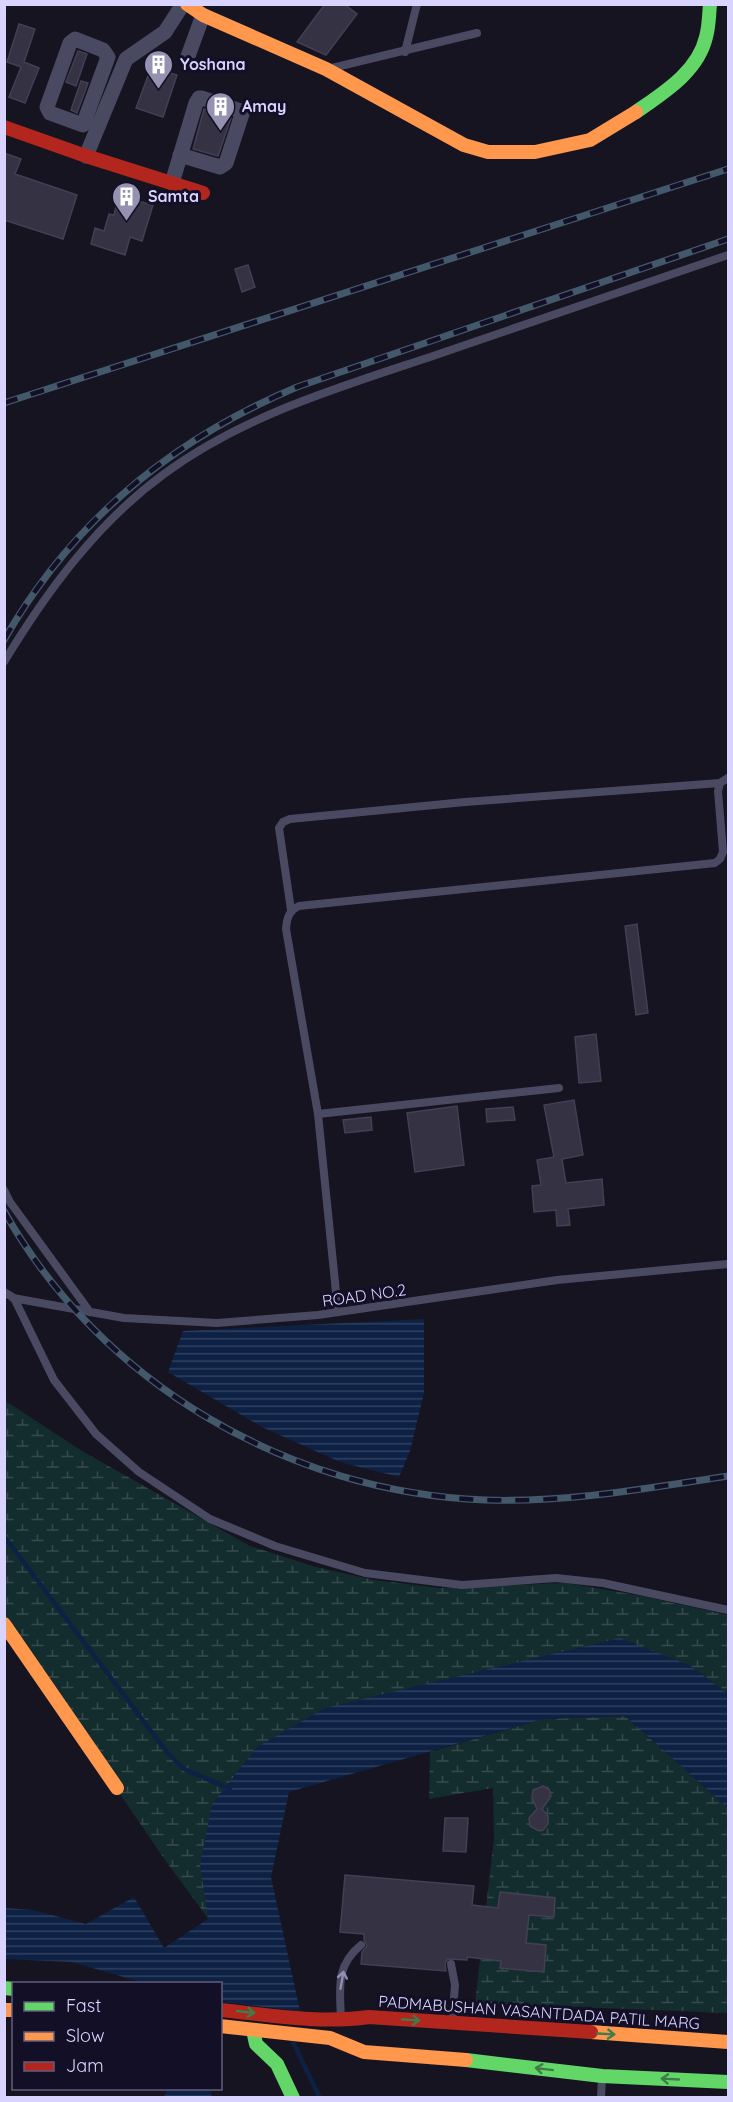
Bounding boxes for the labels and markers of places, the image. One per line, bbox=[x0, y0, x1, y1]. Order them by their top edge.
building icon: Yoshana bbox=[143, 48, 175, 90]
place label: Yoshana bbox=[180, 54, 246, 74]
building icon: Amay bbox=[205, 90, 237, 132]
place label: Amay bbox=[242, 96, 286, 116]
building icon: Samta bbox=[111, 180, 143, 222]
place label: Samta bbox=[148, 186, 199, 206]

